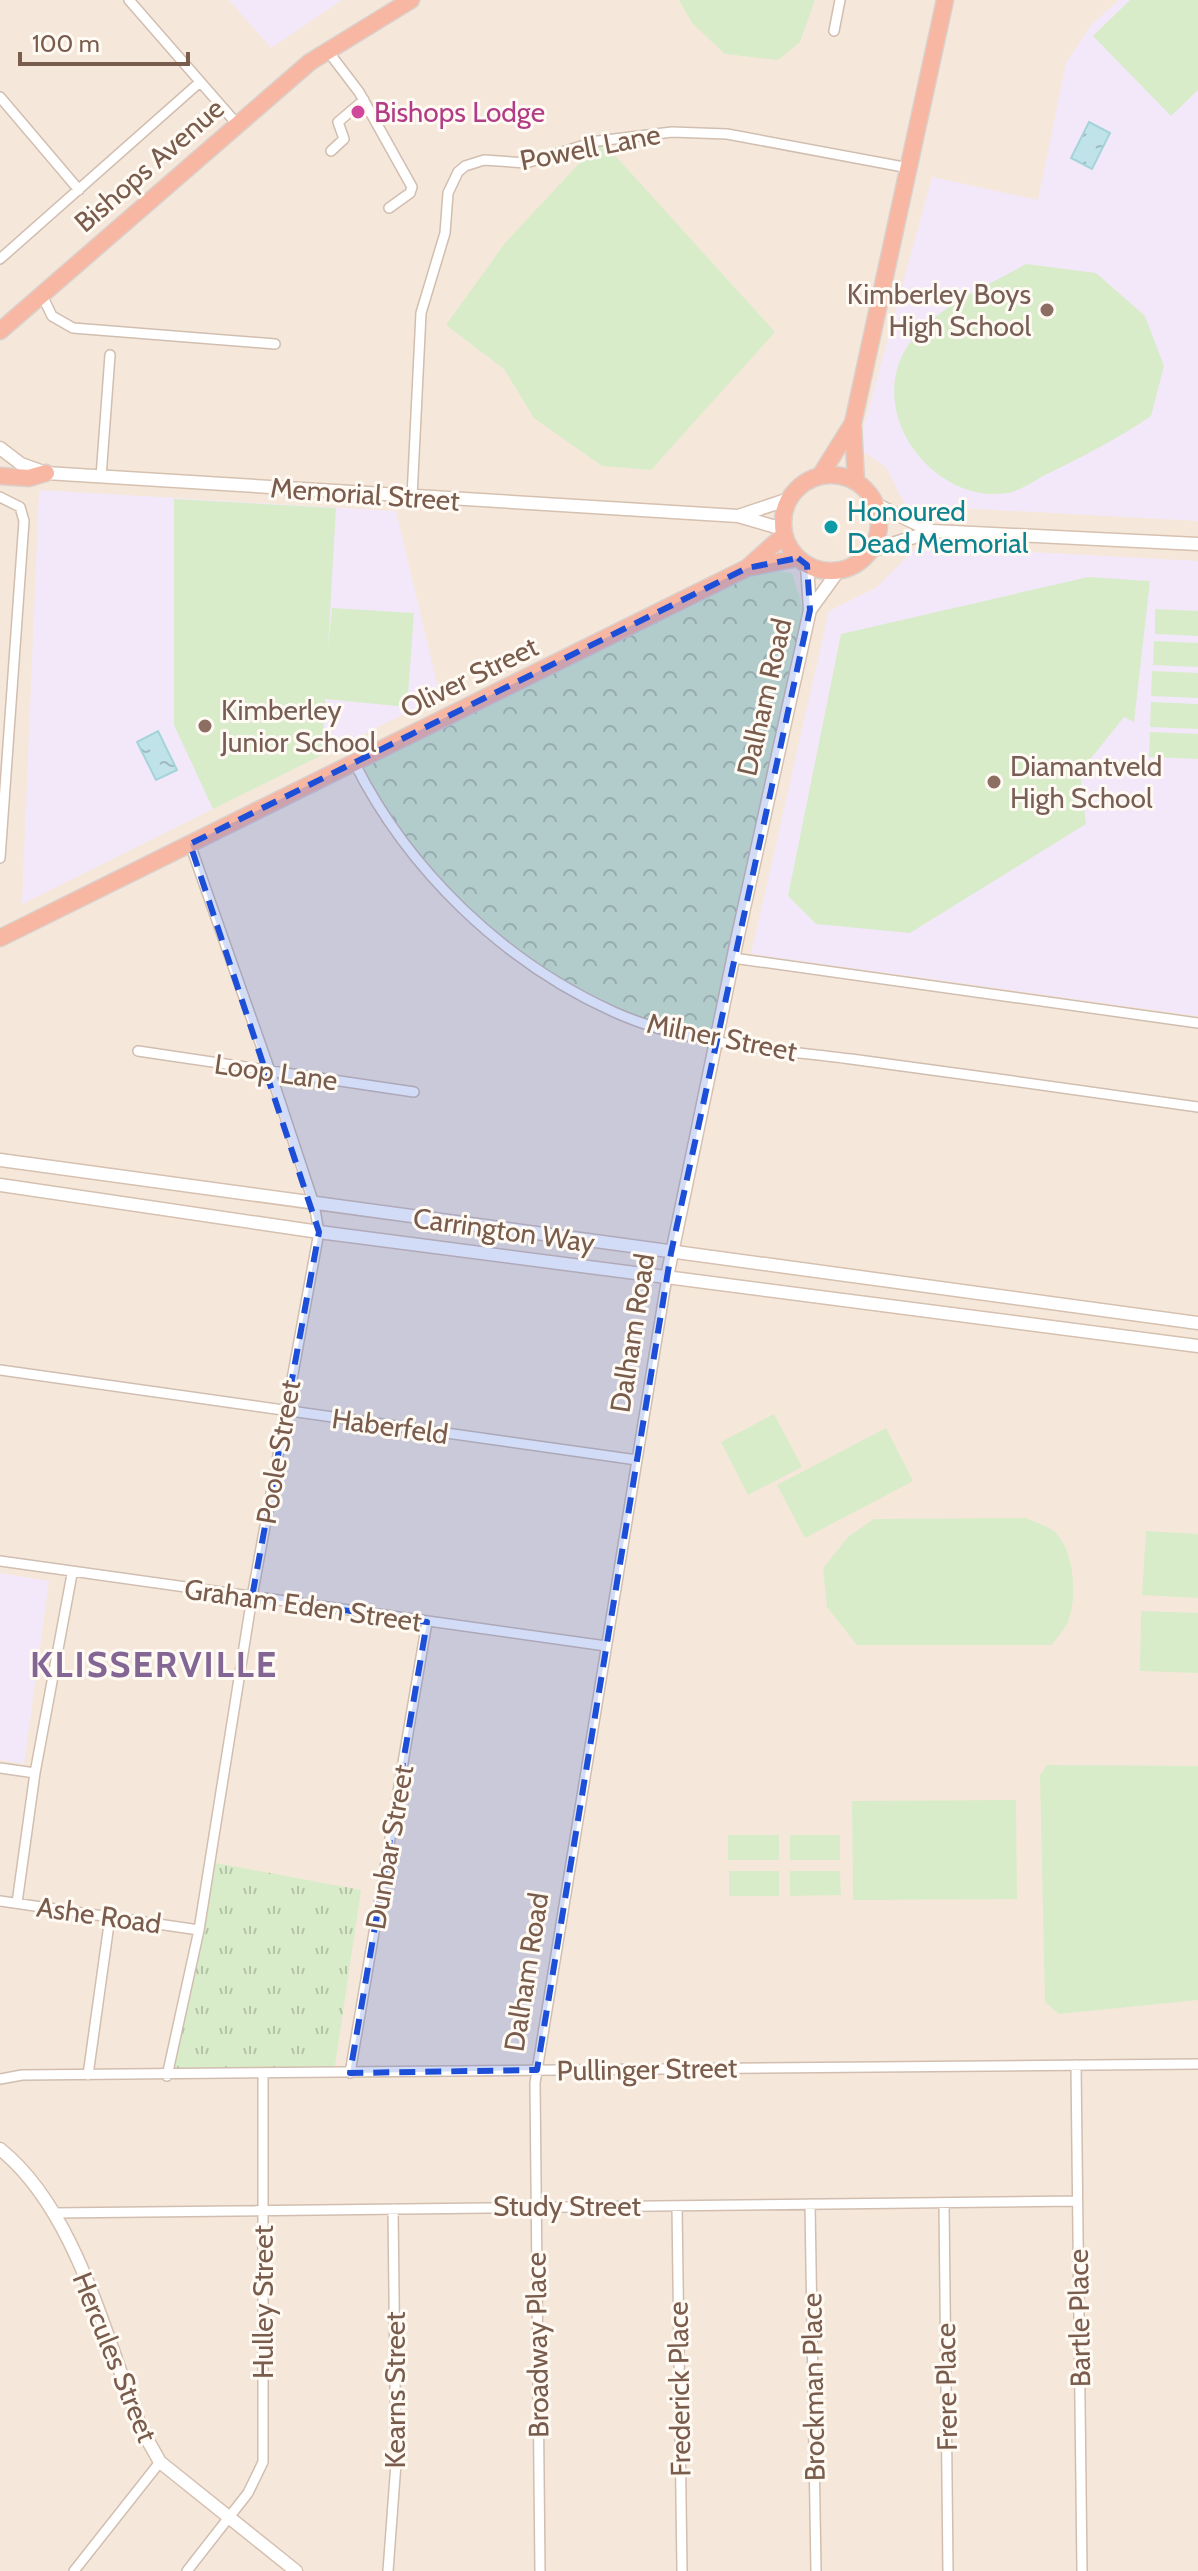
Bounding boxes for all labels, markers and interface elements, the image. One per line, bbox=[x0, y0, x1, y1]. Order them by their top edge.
scale bar bbox=[20, 16, 188, 66]
text: 100 m bbox=[32, 29, 100, 58]
street label: Bishops Avenue bbox=[67, 91, 231, 239]
place label: Bishops Lodge bbox=[374, 95, 545, 129]
marker: Bishops Lodge bbox=[349, 103, 367, 121]
street label: Powell Lane bbox=[517, 117, 663, 177]
place label: Kimberley Boys High School bbox=[847, 277, 1031, 343]
marker: Kimberley Boys High School bbox=[1038, 301, 1056, 319]
street label: Memorial Street bbox=[269, 470, 461, 518]
place label: Honoured Dead Memorial bbox=[847, 494, 1029, 560]
marker: Honoured Dead Memorial bbox=[822, 518, 840, 536]
street label: Dalham Road bbox=[729, 615, 799, 779]
street label: Oliver Street bbox=[395, 629, 543, 725]
place label: Kimberley Junior School bbox=[220, 693, 377, 759]
marker: Kimberley Junior School bbox=[196, 717, 214, 735]
place label: Diamantveld High School bbox=[1010, 749, 1162, 815]
marker: Diamantveld High School bbox=[985, 773, 1003, 791]
street label: Milner Street bbox=[644, 1006, 800, 1068]
street label: Loop Lane bbox=[212, 1047, 340, 1097]
street label: Carrington Way bbox=[411, 1200, 597, 1260]
street label: Dalham Road bbox=[603, 1251, 661, 1415]
street label: Poole Street bbox=[249, 1377, 307, 1527]
street label: Haberfeld bbox=[330, 1401, 450, 1451]
street label: Graham Eden Street bbox=[182, 1572, 424, 1638]
district label: KLISSERVILLE bbox=[30, 1642, 278, 1686]
street label: Dunbar Street bbox=[358, 1762, 420, 1932]
street label: Ashe Road bbox=[35, 1889, 163, 1941]
street label: Dalham Road bbox=[497, 1890, 555, 2054]
street label: Pullinger Street bbox=[556, 2050, 738, 2088]
street label: Study Street bbox=[493, 2189, 641, 2223]
street label: Hulley Street bbox=[246, 2225, 280, 2379]
street label: Bartle Place bbox=[1061, 2249, 1097, 2387]
street label: Broadway Place bbox=[518, 2252, 556, 2438]
street label: Hercules Street bbox=[65, 2267, 165, 2447]
street label: Brockman Place bbox=[794, 2293, 832, 2481]
street label: Frederick Place bbox=[660, 2301, 698, 2477]
street label: Kearns Street bbox=[378, 2311, 412, 2469]
street label: Frere Place bbox=[928, 2323, 964, 2451]

